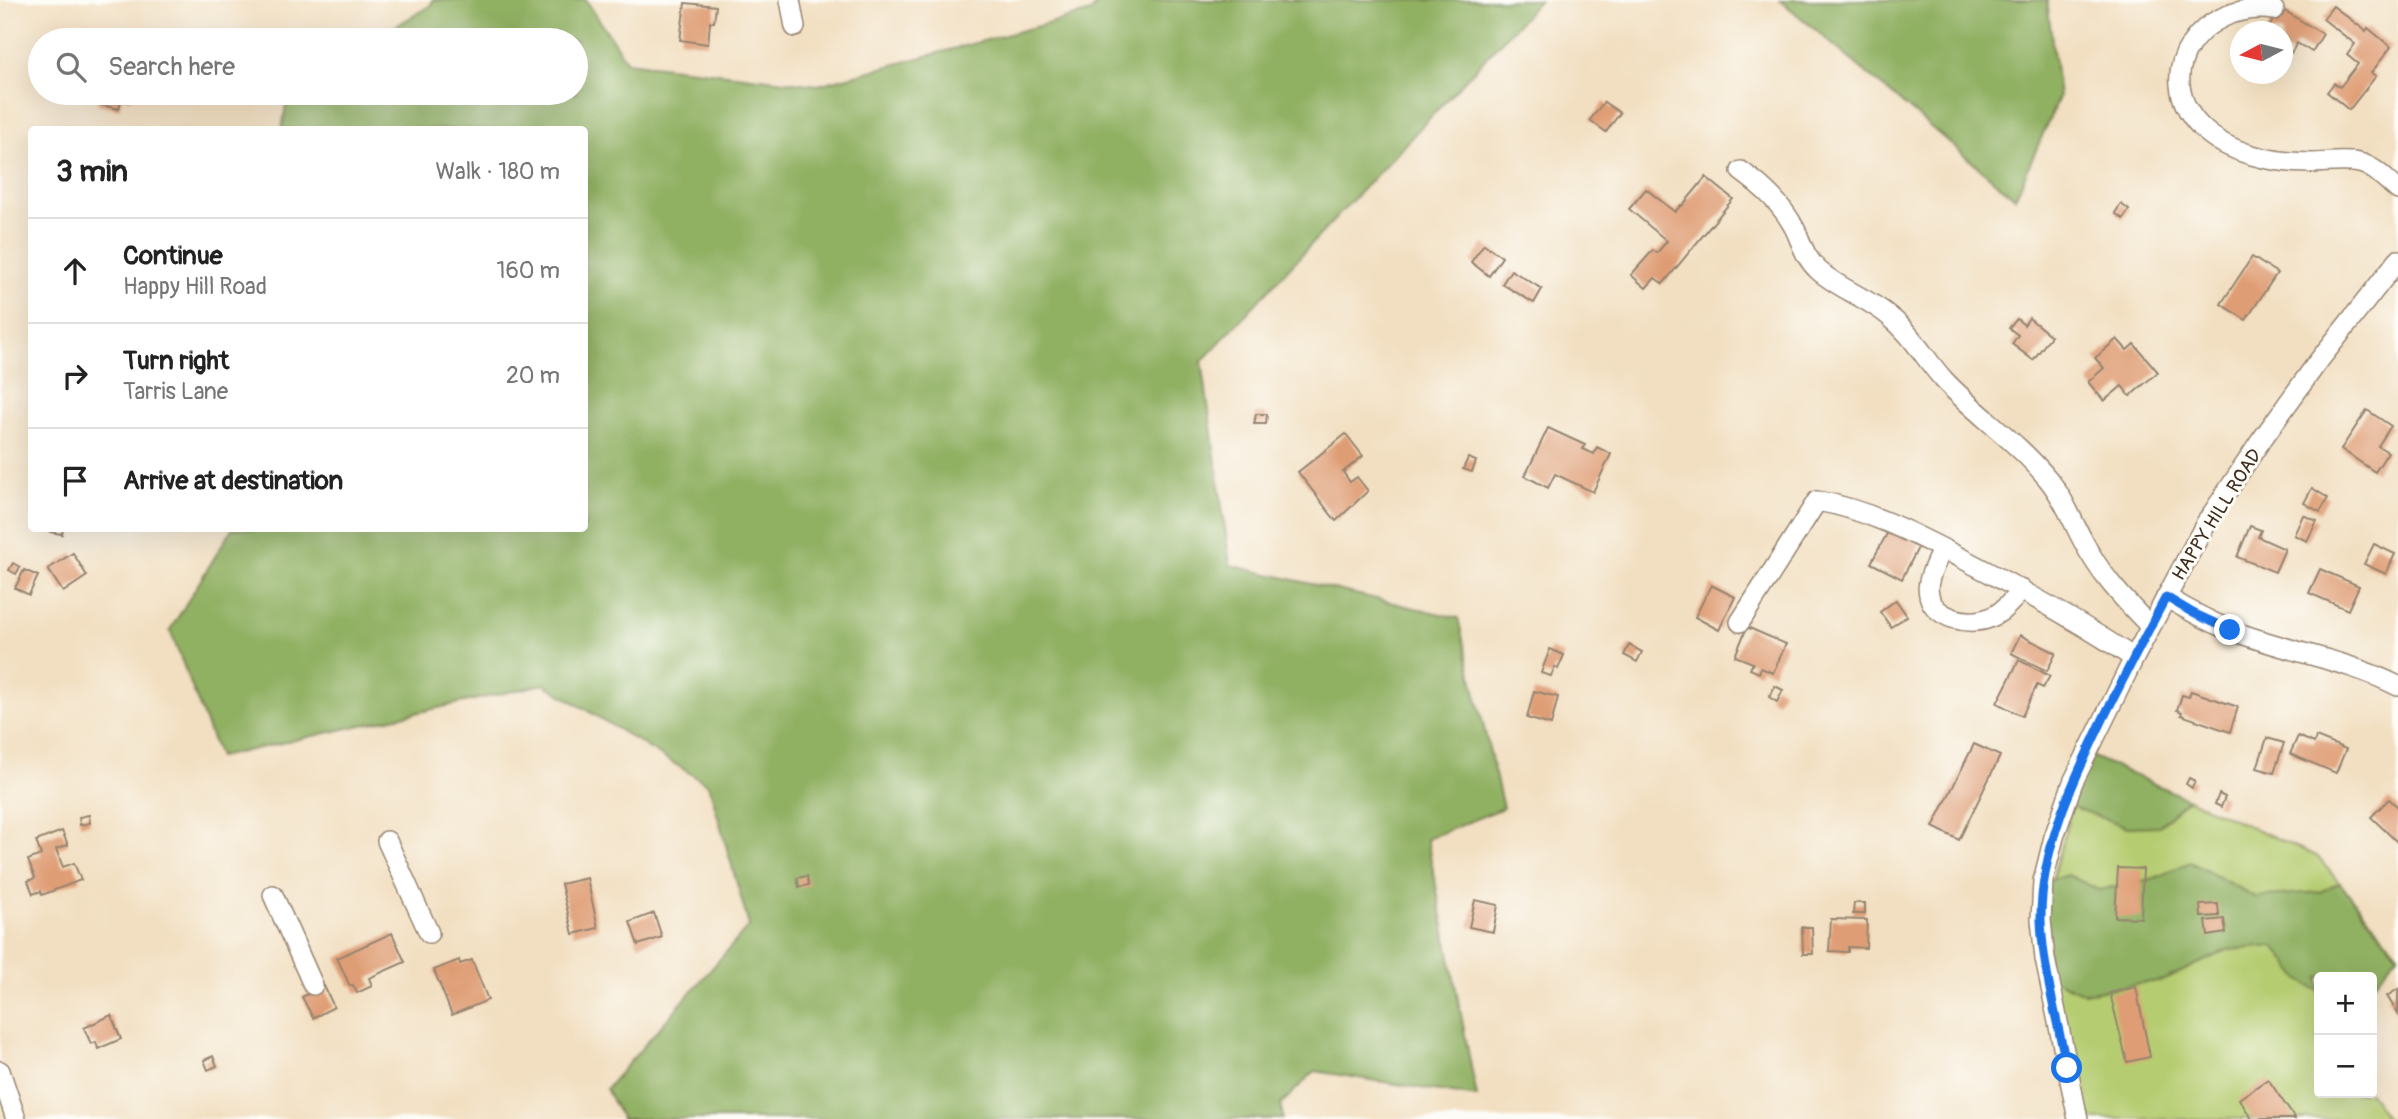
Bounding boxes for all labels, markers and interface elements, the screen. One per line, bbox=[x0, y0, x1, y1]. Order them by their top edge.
north arrow bbox=[2230, 21, 2293, 84]
search box bbox=[28, 28, 588, 105]
icon: search bbox=[52, 48, 90, 86]
text: Search here bbox=[108, 51, 235, 83]
text: 3 min bbox=[56, 153, 128, 190]
text: Walk · 180 m bbox=[435, 157, 560, 186]
text: Continue bbox=[123, 240, 223, 272]
icon: ahead bbox=[56, 252, 94, 290]
text: 160 m bbox=[496, 256, 560, 285]
text: Happy Hill Road bbox=[123, 272, 267, 301]
text: Turn right bbox=[123, 345, 229, 377]
icon: right bbox=[56, 357, 94, 395]
text: 20 m bbox=[506, 361, 560, 390]
text: Tarris Lane bbox=[123, 377, 228, 406]
street label: HAPPY HILL ROAD bbox=[2167, 444, 2267, 585]
icon: arrive bbox=[56, 462, 94, 500]
text: Arrive at destination bbox=[123, 465, 343, 497]
route end bbox=[2214, 614, 2245, 645]
map controls bbox=[2314, 972, 2377, 1098]
button: + bbox=[2314, 972, 2377, 1035]
button: − bbox=[2314, 1035, 2377, 1098]
route start bbox=[2051, 1052, 2082, 1083]

